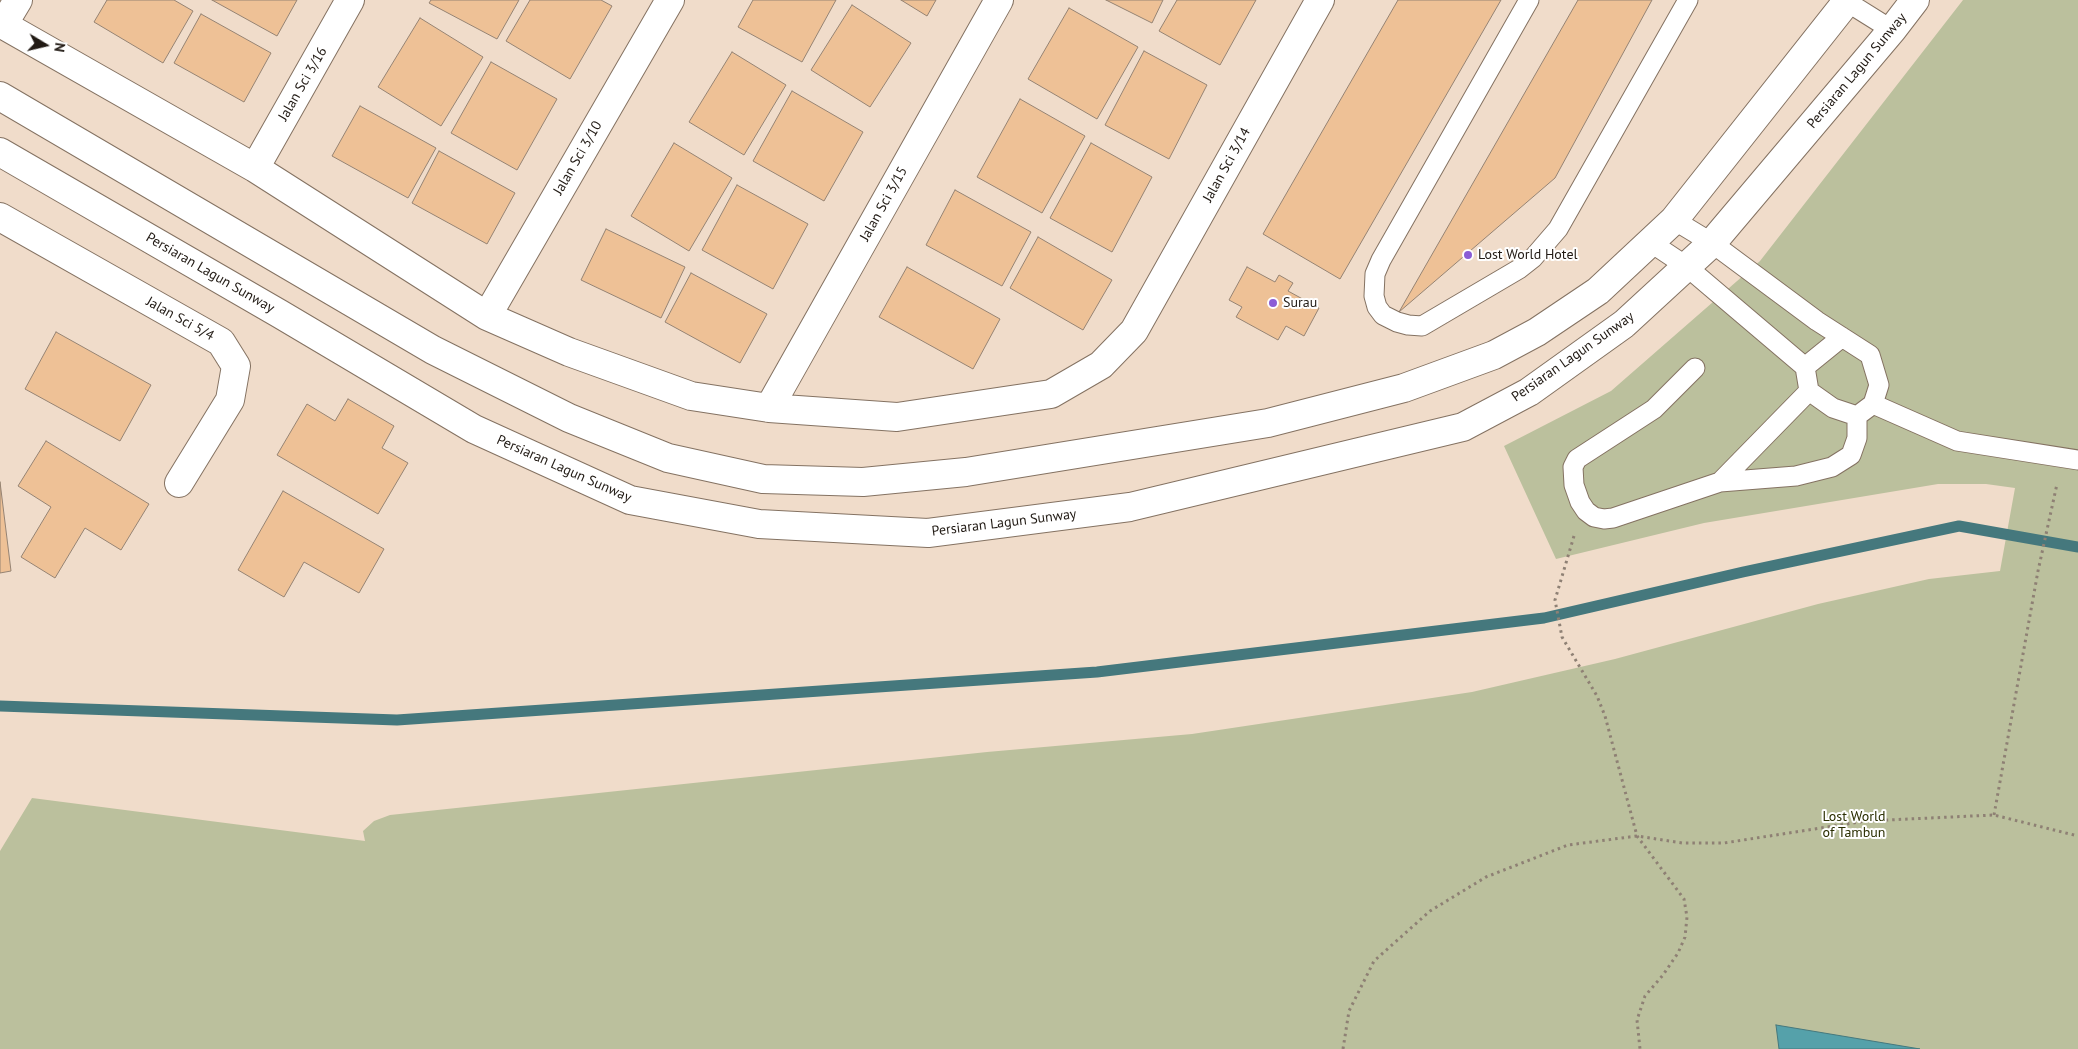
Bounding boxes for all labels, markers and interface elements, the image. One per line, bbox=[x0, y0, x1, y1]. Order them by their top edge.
street label: Persiaran Lagun Sunway bbox=[1804, 10, 1910, 132]
north arrow bbox=[20, 20, 70, 70]
text: N bbox=[50, 41, 69, 53]
street label: Jalan Sci 3/16 bbox=[275, 44, 331, 124]
street label: Jalan Sci 3/10 bbox=[550, 118, 606, 198]
street label: Jalan Sci 3/14 bbox=[1200, 125, 1254, 205]
street label: Jalan Sci 3/15 bbox=[857, 164, 911, 244]
street label: Persiaran Lagun Sunway bbox=[143, 229, 277, 317]
place label: Lost World Hotel bbox=[1478, 247, 1578, 263]
marker: Lost World Hotel bbox=[1462, 249, 1474, 261]
street label: Jalan Sci 5/4 bbox=[143, 293, 217, 345]
place label: Surau bbox=[1283, 295, 1317, 311]
marker: Surau bbox=[1267, 297, 1279, 309]
street label: Persiaran Lagun Sunway bbox=[1509, 308, 1637, 406]
street label: Persiaran Lagun Sunway bbox=[494, 432, 634, 506]
street label: Persiaran Lagun Sunway bbox=[931, 506, 1077, 540]
park label: Lost World of Tambun bbox=[1822, 809, 1886, 842]

